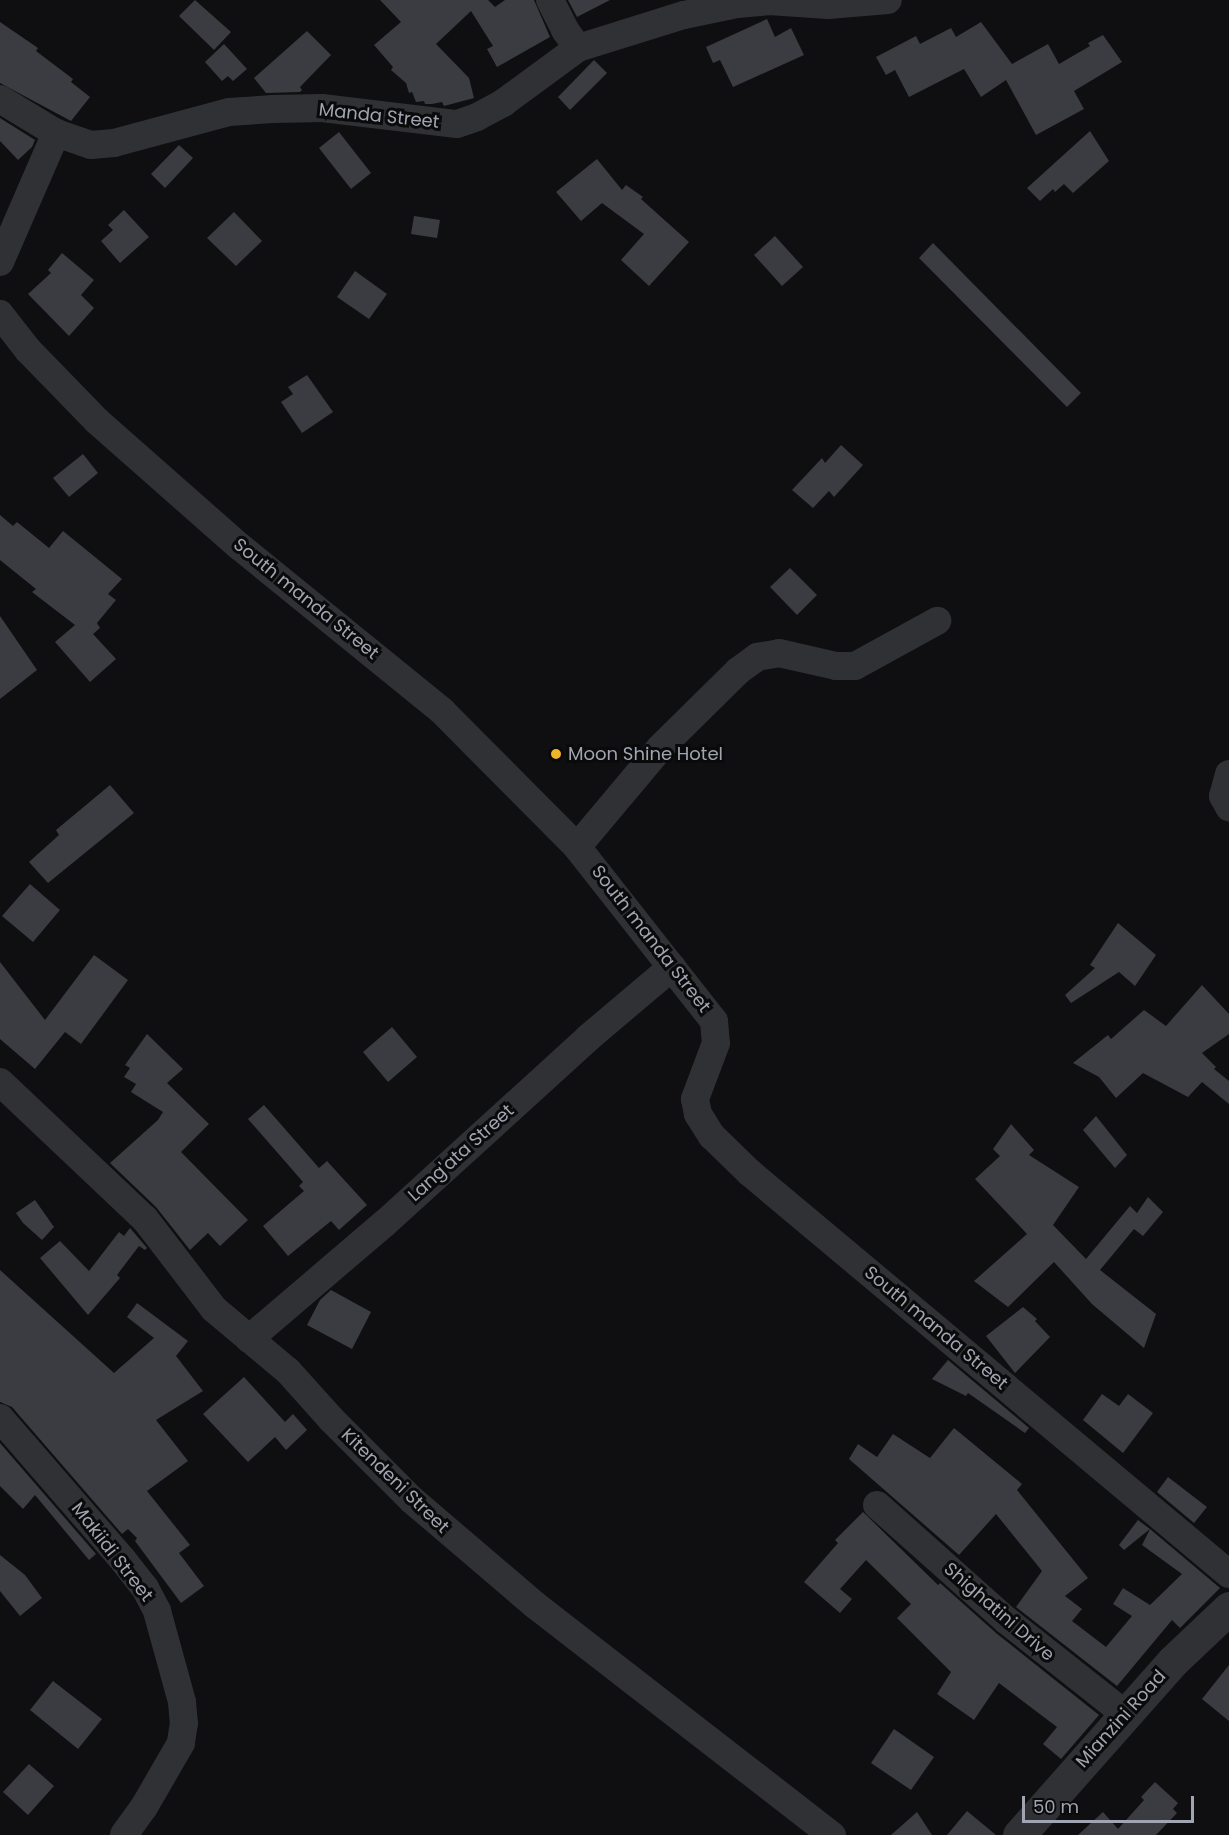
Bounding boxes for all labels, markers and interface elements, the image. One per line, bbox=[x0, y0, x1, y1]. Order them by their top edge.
street label: Manda Street bbox=[318, 99, 440, 133]
street label: South manda Street bbox=[229, 534, 383, 664]
place label: Moon Shine Hotel bbox=[568, 743, 723, 765]
marker: Moon Shine Hotel bbox=[549, 747, 563, 761]
street label: South manda Street bbox=[587, 861, 715, 1017]
street label: Lang'ata Street bbox=[404, 1100, 518, 1206]
street label: South manda Street bbox=[860, 1262, 1012, 1394]
street label: Kitendeni Street bbox=[337, 1424, 453, 1538]
street label: Makiidi Street bbox=[67, 1498, 157, 1606]
street label: Shighatini Drive bbox=[939, 1558, 1059, 1666]
street label: Mianzini Road bbox=[1072, 1666, 1170, 1772]
scale bar bbox=[1025, 1784, 1198, 1822]
text: 50 m bbox=[1033, 1794, 1079, 1819]

